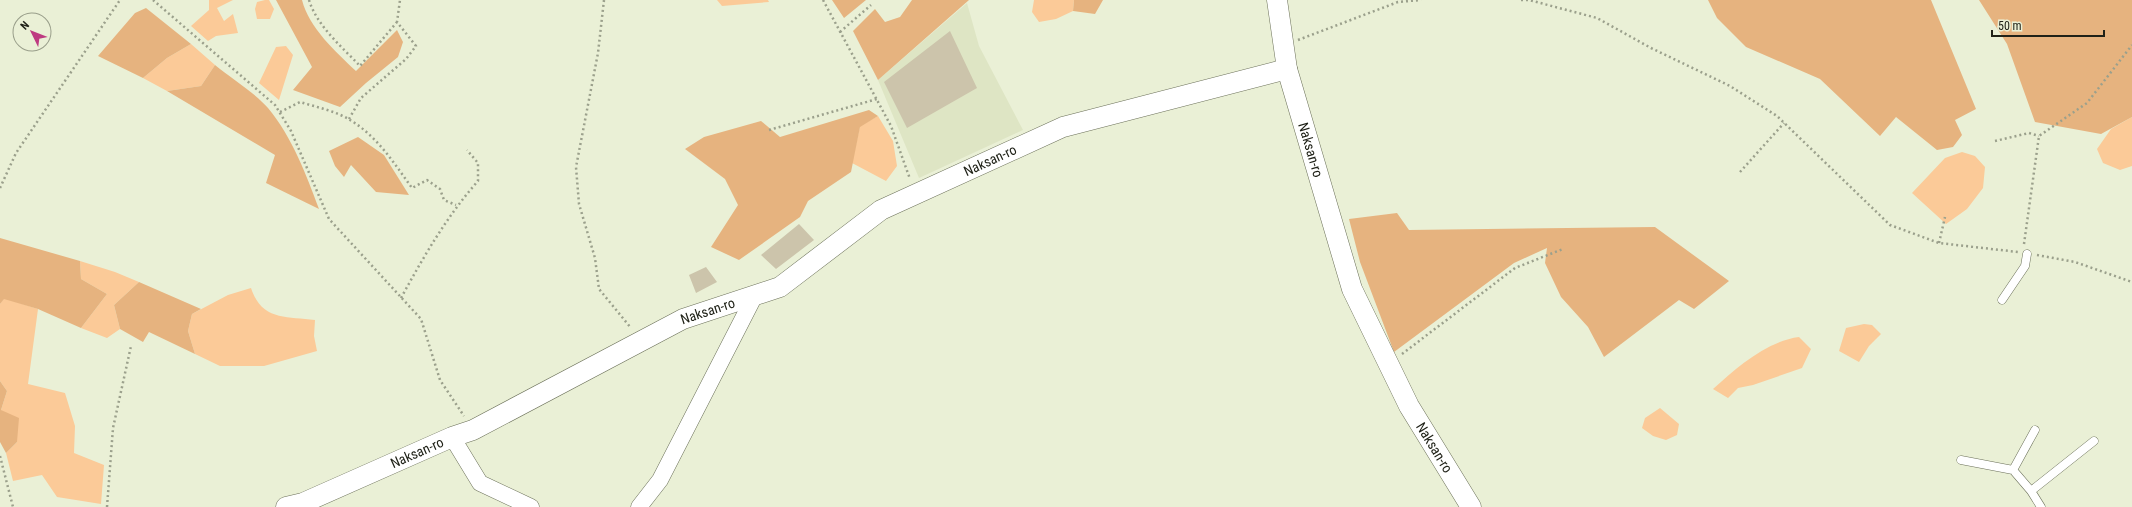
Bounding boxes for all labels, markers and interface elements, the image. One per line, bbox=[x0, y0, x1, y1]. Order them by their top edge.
north arrow bbox=[12, 12, 52, 52]
scale bar bbox=[1992, 12, 2104, 38]
text: N bbox=[18, 18, 32, 32]
text: 50 m bbox=[1998, 19, 2022, 33]
street label: Naksan-ro bbox=[1295, 121, 1327, 179]
street label: Naksan-ro bbox=[961, 141, 1019, 179]
street label: Naksan-ro bbox=[678, 294, 737, 327]
street label: Naksan-ro bbox=[1413, 419, 1456, 476]
street label: Naksan-ro bbox=[388, 434, 446, 471]

